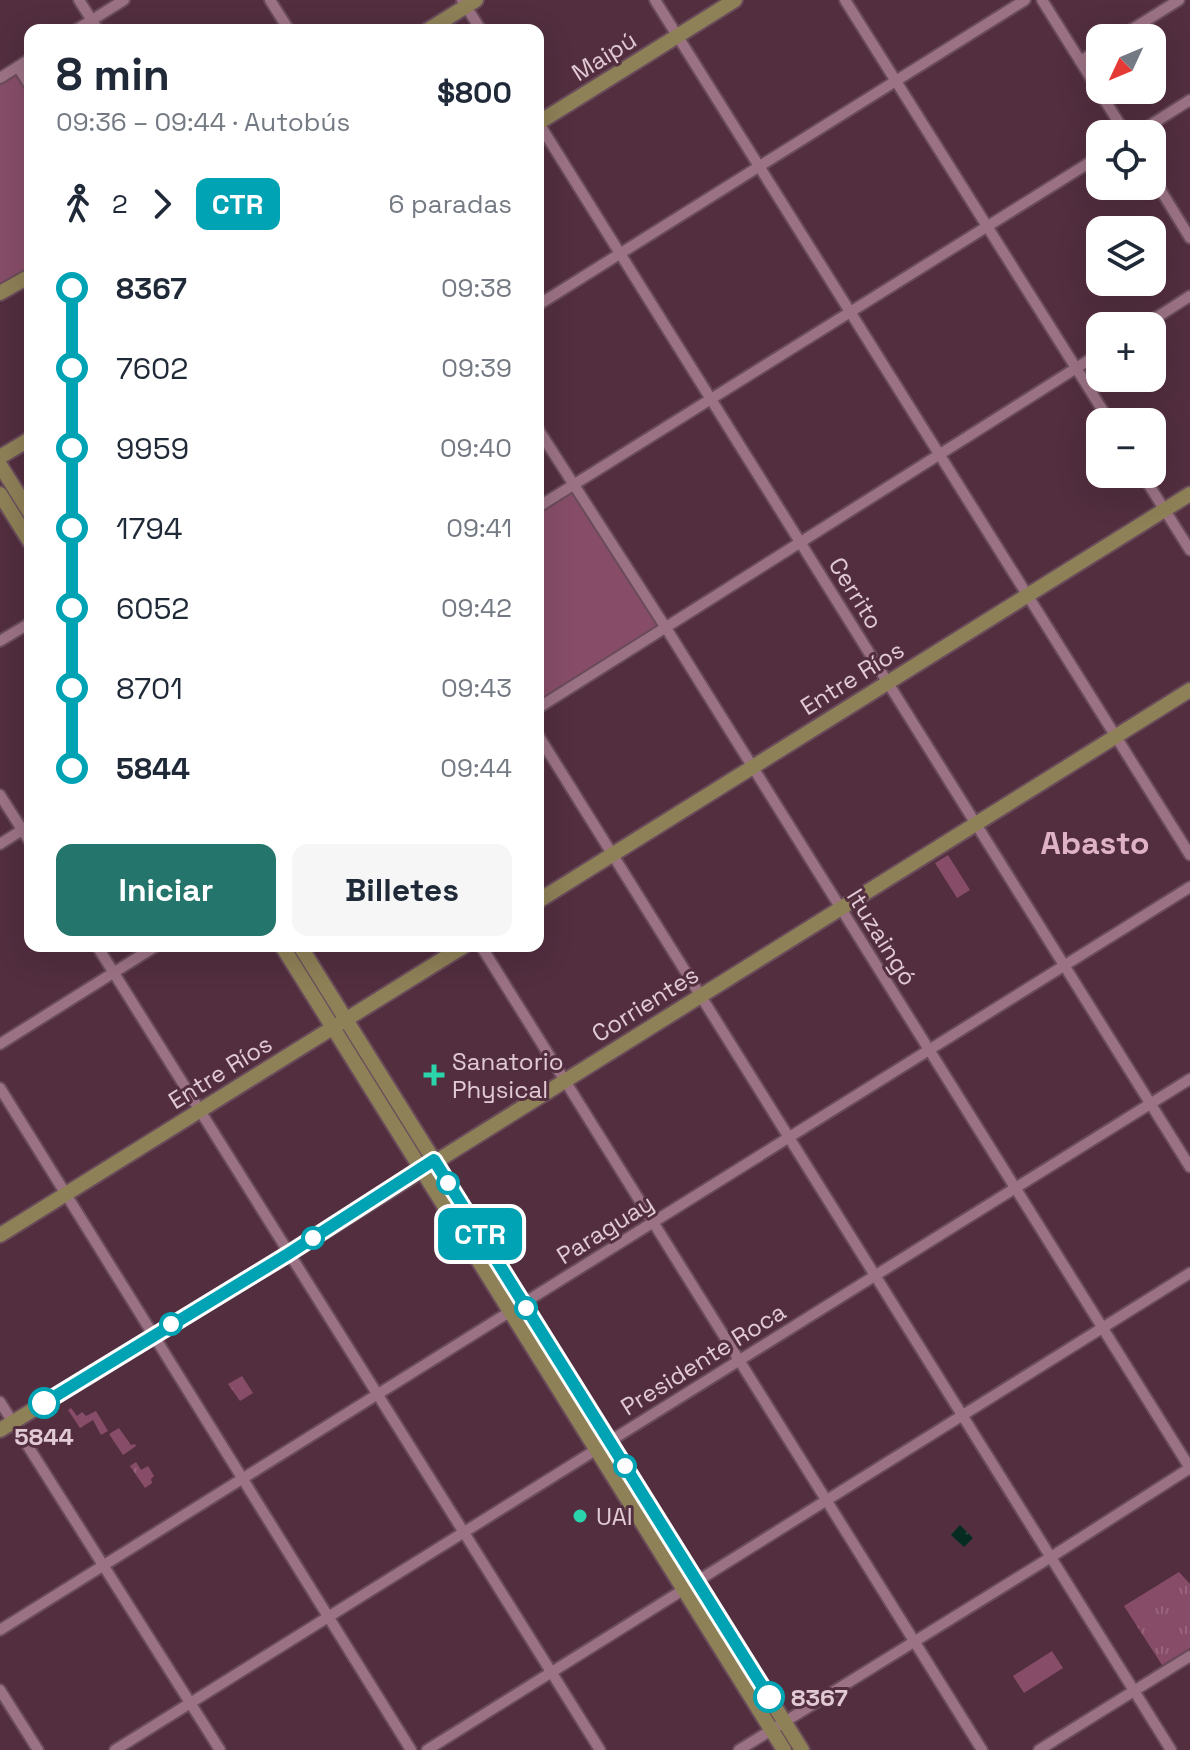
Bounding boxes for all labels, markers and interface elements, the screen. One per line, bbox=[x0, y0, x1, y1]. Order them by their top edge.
street label: Maipú bbox=[566, 24, 642, 88]
north arrow bbox=[1086, 24, 1166, 104]
map controls bbox=[1086, 24, 1166, 488]
text: 8 min bbox=[56, 47, 170, 103]
text: $800 bbox=[437, 73, 512, 112]
text: 09:36 – 09:44 · Autobús bbox=[56, 105, 350, 139]
button: locate bbox=[1086, 120, 1166, 200]
icon: walk bbox=[56, 182, 100, 226]
icon: forward bbox=[140, 182, 184, 226]
text: CTR bbox=[212, 186, 264, 222]
text: 2 bbox=[112, 187, 128, 221]
text: 6 paradas bbox=[388, 187, 512, 221]
button: layers bbox=[1086, 216, 1166, 296]
text: 8367 bbox=[116, 269, 187, 308]
text: 09:38 bbox=[441, 271, 512, 305]
button: + bbox=[1086, 312, 1166, 392]
text: 7602 bbox=[116, 349, 188, 388]
text: 09:39 bbox=[441, 351, 512, 385]
button: − bbox=[1086, 408, 1166, 488]
text: 9959 bbox=[116, 429, 189, 468]
text: 09:40 bbox=[440, 431, 512, 465]
text: 1794 bbox=[116, 509, 183, 548]
text: 09:41 bbox=[446, 511, 512, 545]
street label: Cerrito bbox=[822, 551, 890, 635]
text: 6052 bbox=[116, 589, 189, 628]
text: 09:42 bbox=[441, 591, 512, 625]
street label: Entre Ríos bbox=[794, 634, 910, 722]
text: 8701 bbox=[116, 669, 183, 708]
text: 09:43 bbox=[441, 671, 512, 705]
text: 5844 bbox=[116, 749, 190, 788]
text: 09:44 bbox=[440, 751, 512, 785]
district label: Abasto bbox=[1040, 823, 1150, 863]
button: Iniciar bbox=[56, 844, 276, 936]
button: Billetes bbox=[292, 844, 512, 936]
street label: Ituzaingó bbox=[840, 883, 924, 991]
street label: Corrientes bbox=[586, 959, 704, 1049]
street label: Entre Ríos bbox=[162, 1028, 278, 1116]
place label: Sanatorio Physical bbox=[452, 1046, 563, 1105]
marker: Sanatorio Physical bbox=[423, 1064, 445, 1086]
unlabelled marker bbox=[437, 1172, 459, 1194]
street label: Paraguay bbox=[551, 1187, 659, 1271]
line badge: CTR bbox=[434, 1208, 526, 1260]
text: CTR bbox=[454, 1216, 506, 1252]
unlabelled marker bbox=[302, 1227, 324, 1249]
street label: Presidente Roca bbox=[615, 1296, 791, 1422]
unlabelled marker bbox=[515, 1297, 537, 1319]
unlabelled marker bbox=[160, 1313, 182, 1335]
marker: 5844 bbox=[29, 1388, 59, 1418]
place label: 5844 bbox=[14, 1421, 74, 1452]
unlabelled marker bbox=[614, 1455, 636, 1477]
place label: UAI bbox=[596, 1501, 633, 1532]
marker: UAI bbox=[571, 1507, 589, 1525]
marker: 8367 bbox=[754, 1682, 784, 1712]
place label: 8367 bbox=[791, 1682, 848, 1713]

